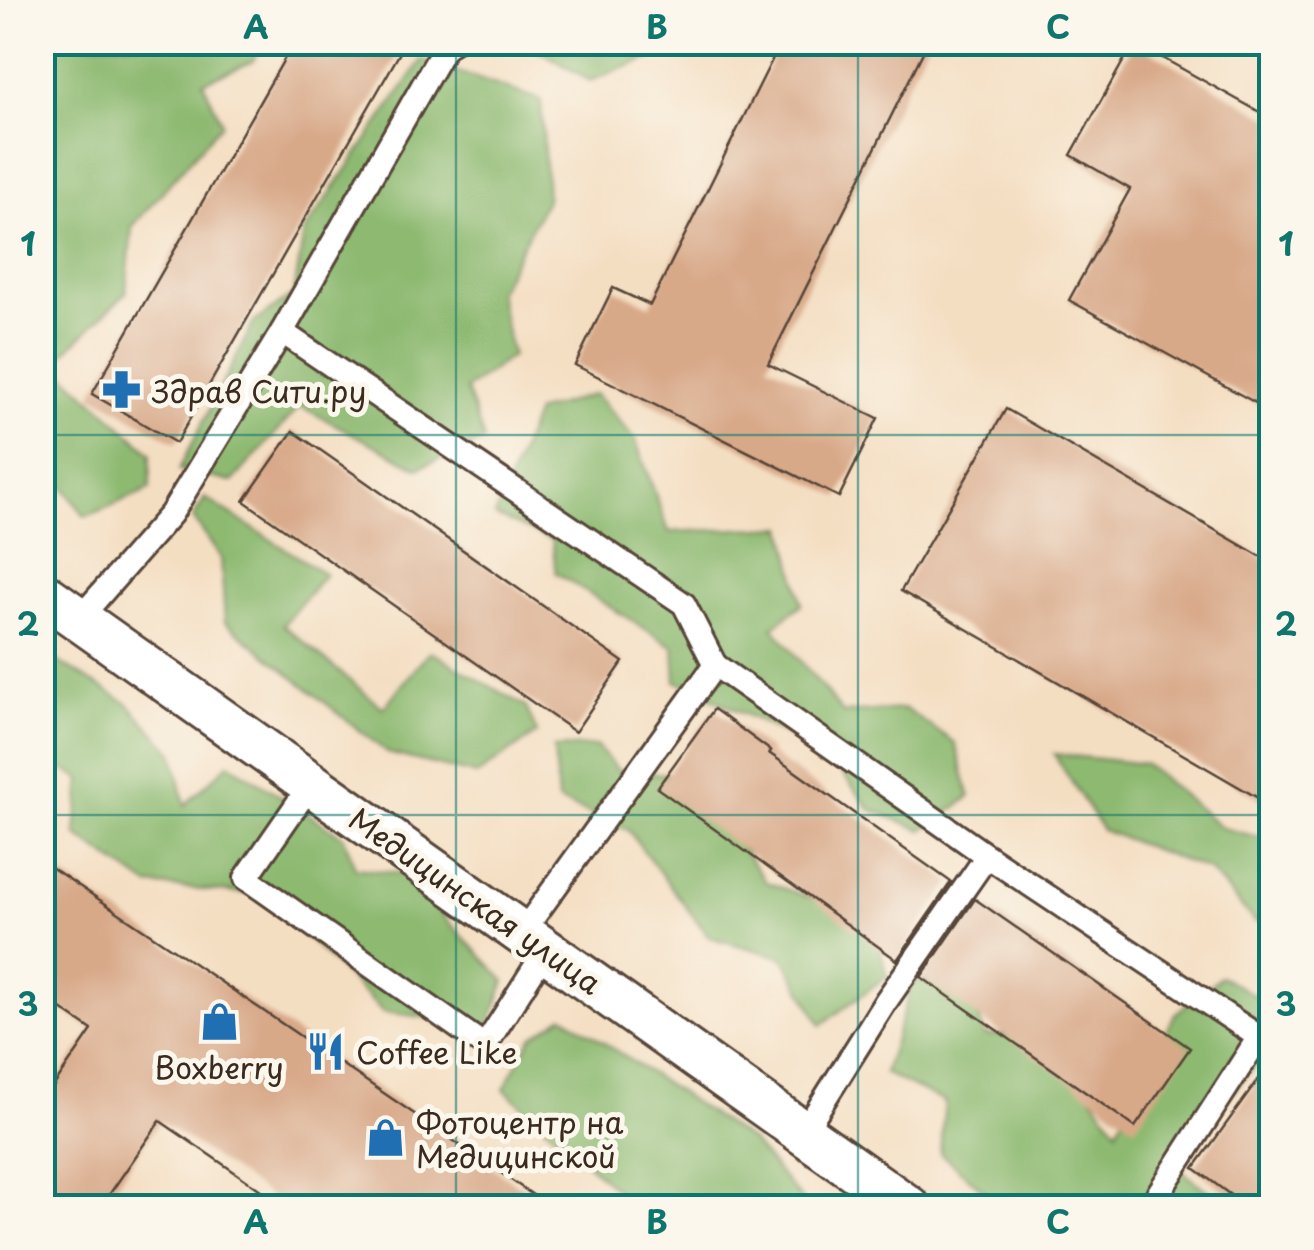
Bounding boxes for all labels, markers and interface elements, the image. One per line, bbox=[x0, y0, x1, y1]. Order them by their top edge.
text: A bbox=[243, 2, 269, 50]
text: B bbox=[646, 2, 668, 50]
text: C bbox=[1046, 2, 1070, 50]
text: 1 bbox=[20, 219, 36, 267]
text: 1 bbox=[1278, 219, 1294, 267]
place label: Здрав Сити.ру bbox=[151, 368, 366, 413]
pharmacy icon: Здрав Сити.ру bbox=[101, 369, 143, 411]
text: 2 bbox=[17, 599, 39, 647]
text: 2 bbox=[1275, 599, 1297, 647]
street label: Медицинская улица bbox=[341, 796, 611, 1004]
text: 3 bbox=[18, 979, 38, 1027]
text: 3 bbox=[1276, 979, 1296, 1027]
shop icon: Boxberry bbox=[198, 1001, 240, 1043]
place label: Coffee Like bbox=[356, 1029, 517, 1074]
restaurant icon: Coffee Like bbox=[305, 1030, 347, 1072]
place label: Boxberry bbox=[154, 1044, 284, 1089]
place label: Фотоцентр на Медицинской bbox=[416, 1099, 624, 1178]
shop icon: Фотоцентр на Медицинской bbox=[365, 1117, 407, 1159]
text: A bbox=[243, 1197, 269, 1245]
text: B bbox=[646, 1197, 668, 1245]
text: C bbox=[1046, 1197, 1070, 1245]

